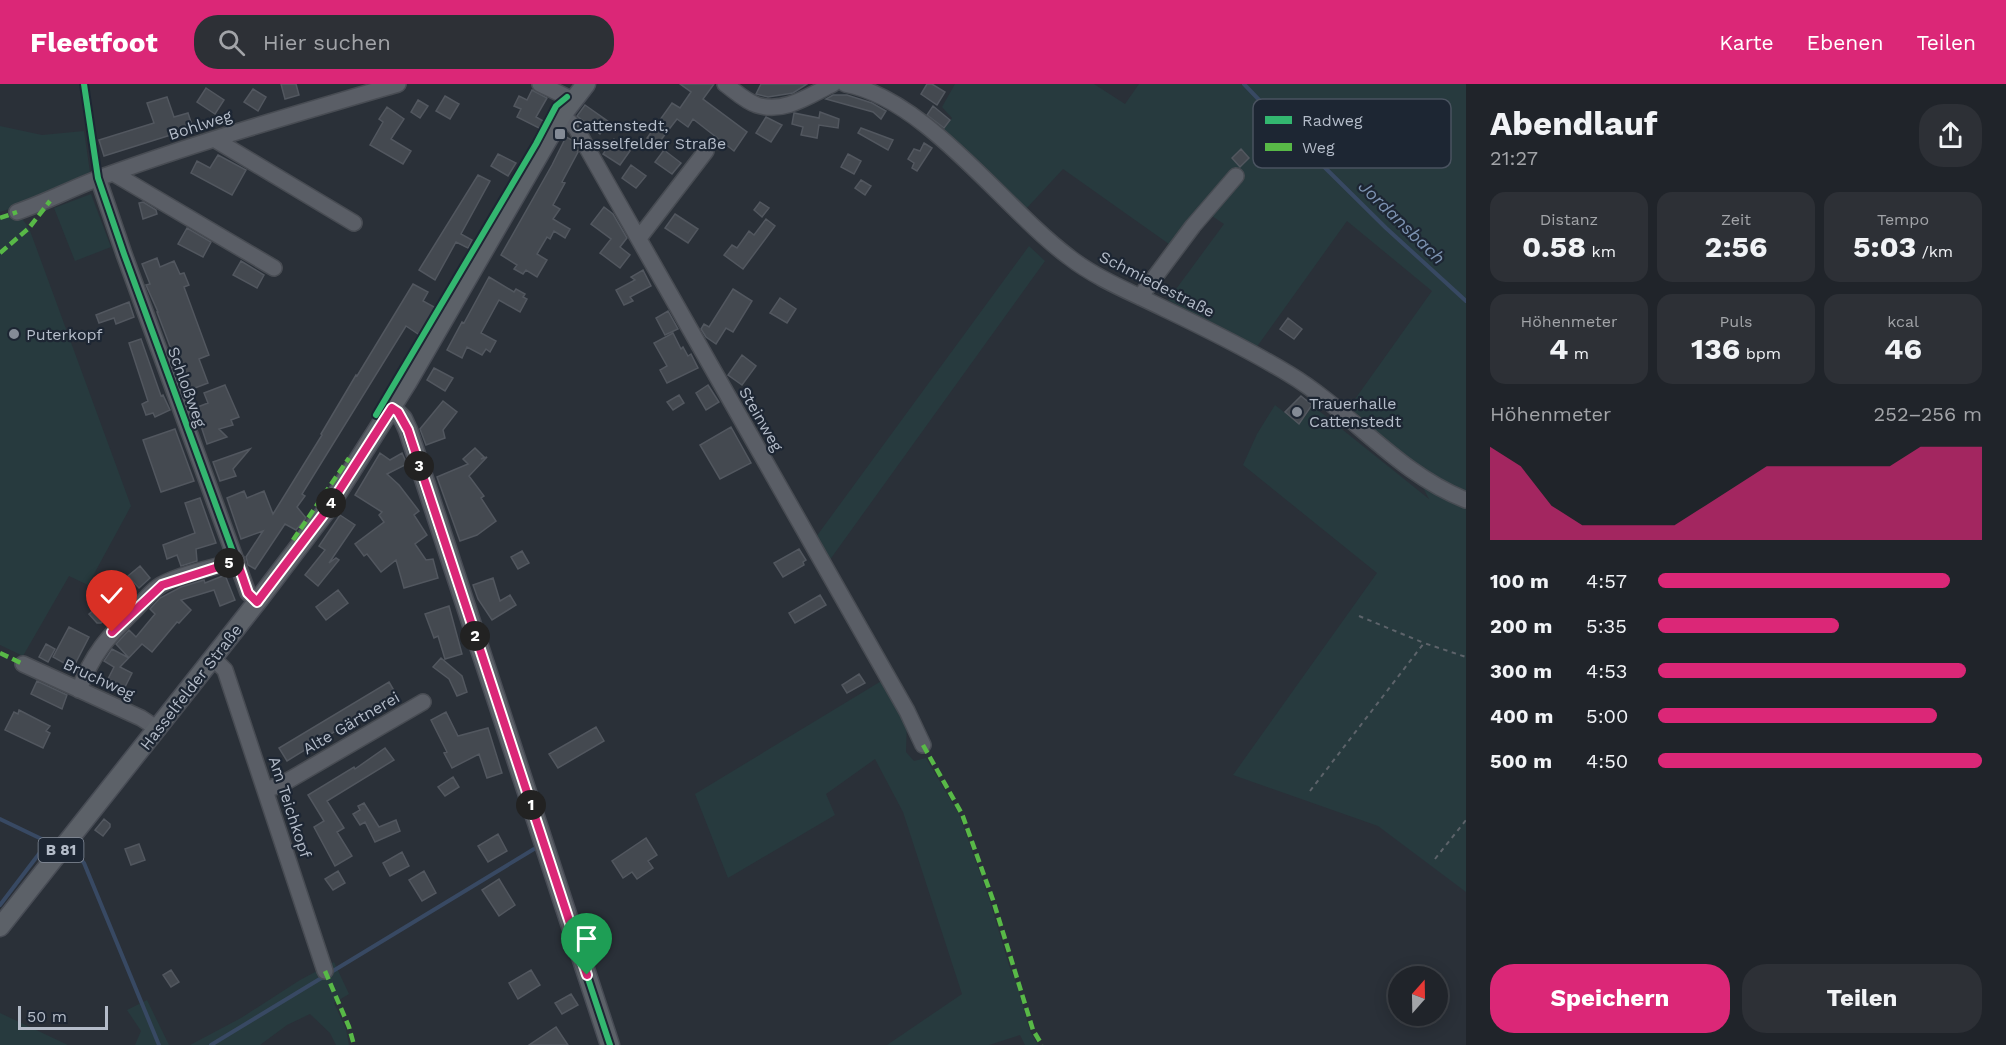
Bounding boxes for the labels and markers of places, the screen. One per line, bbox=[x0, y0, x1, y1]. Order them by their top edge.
place label: Cattenstedt, Hasselfelder Straße bbox=[572, 116, 726, 153]
marker: Cattenstedt, Hasselfelder Straße bbox=[553, 127, 567, 141]
place label: Puterkopf bbox=[26, 325, 103, 344]
marker: Puterkopf bbox=[7, 327, 21, 341]
place label: Trauerhalle Cattenstedt bbox=[1309, 394, 1402, 431]
marker: Trauerhalle Cattenstedt bbox=[1290, 405, 1304, 419]
pin: 3 bbox=[404, 451, 434, 481]
pin: 4 bbox=[316, 488, 346, 518]
pin: 5 bbox=[214, 548, 244, 578]
pin bbox=[86, 570, 137, 632]
pin: 2 bbox=[460, 621, 490, 651]
pin: 1 bbox=[516, 790, 546, 820]
pin bbox=[561, 913, 612, 975]

